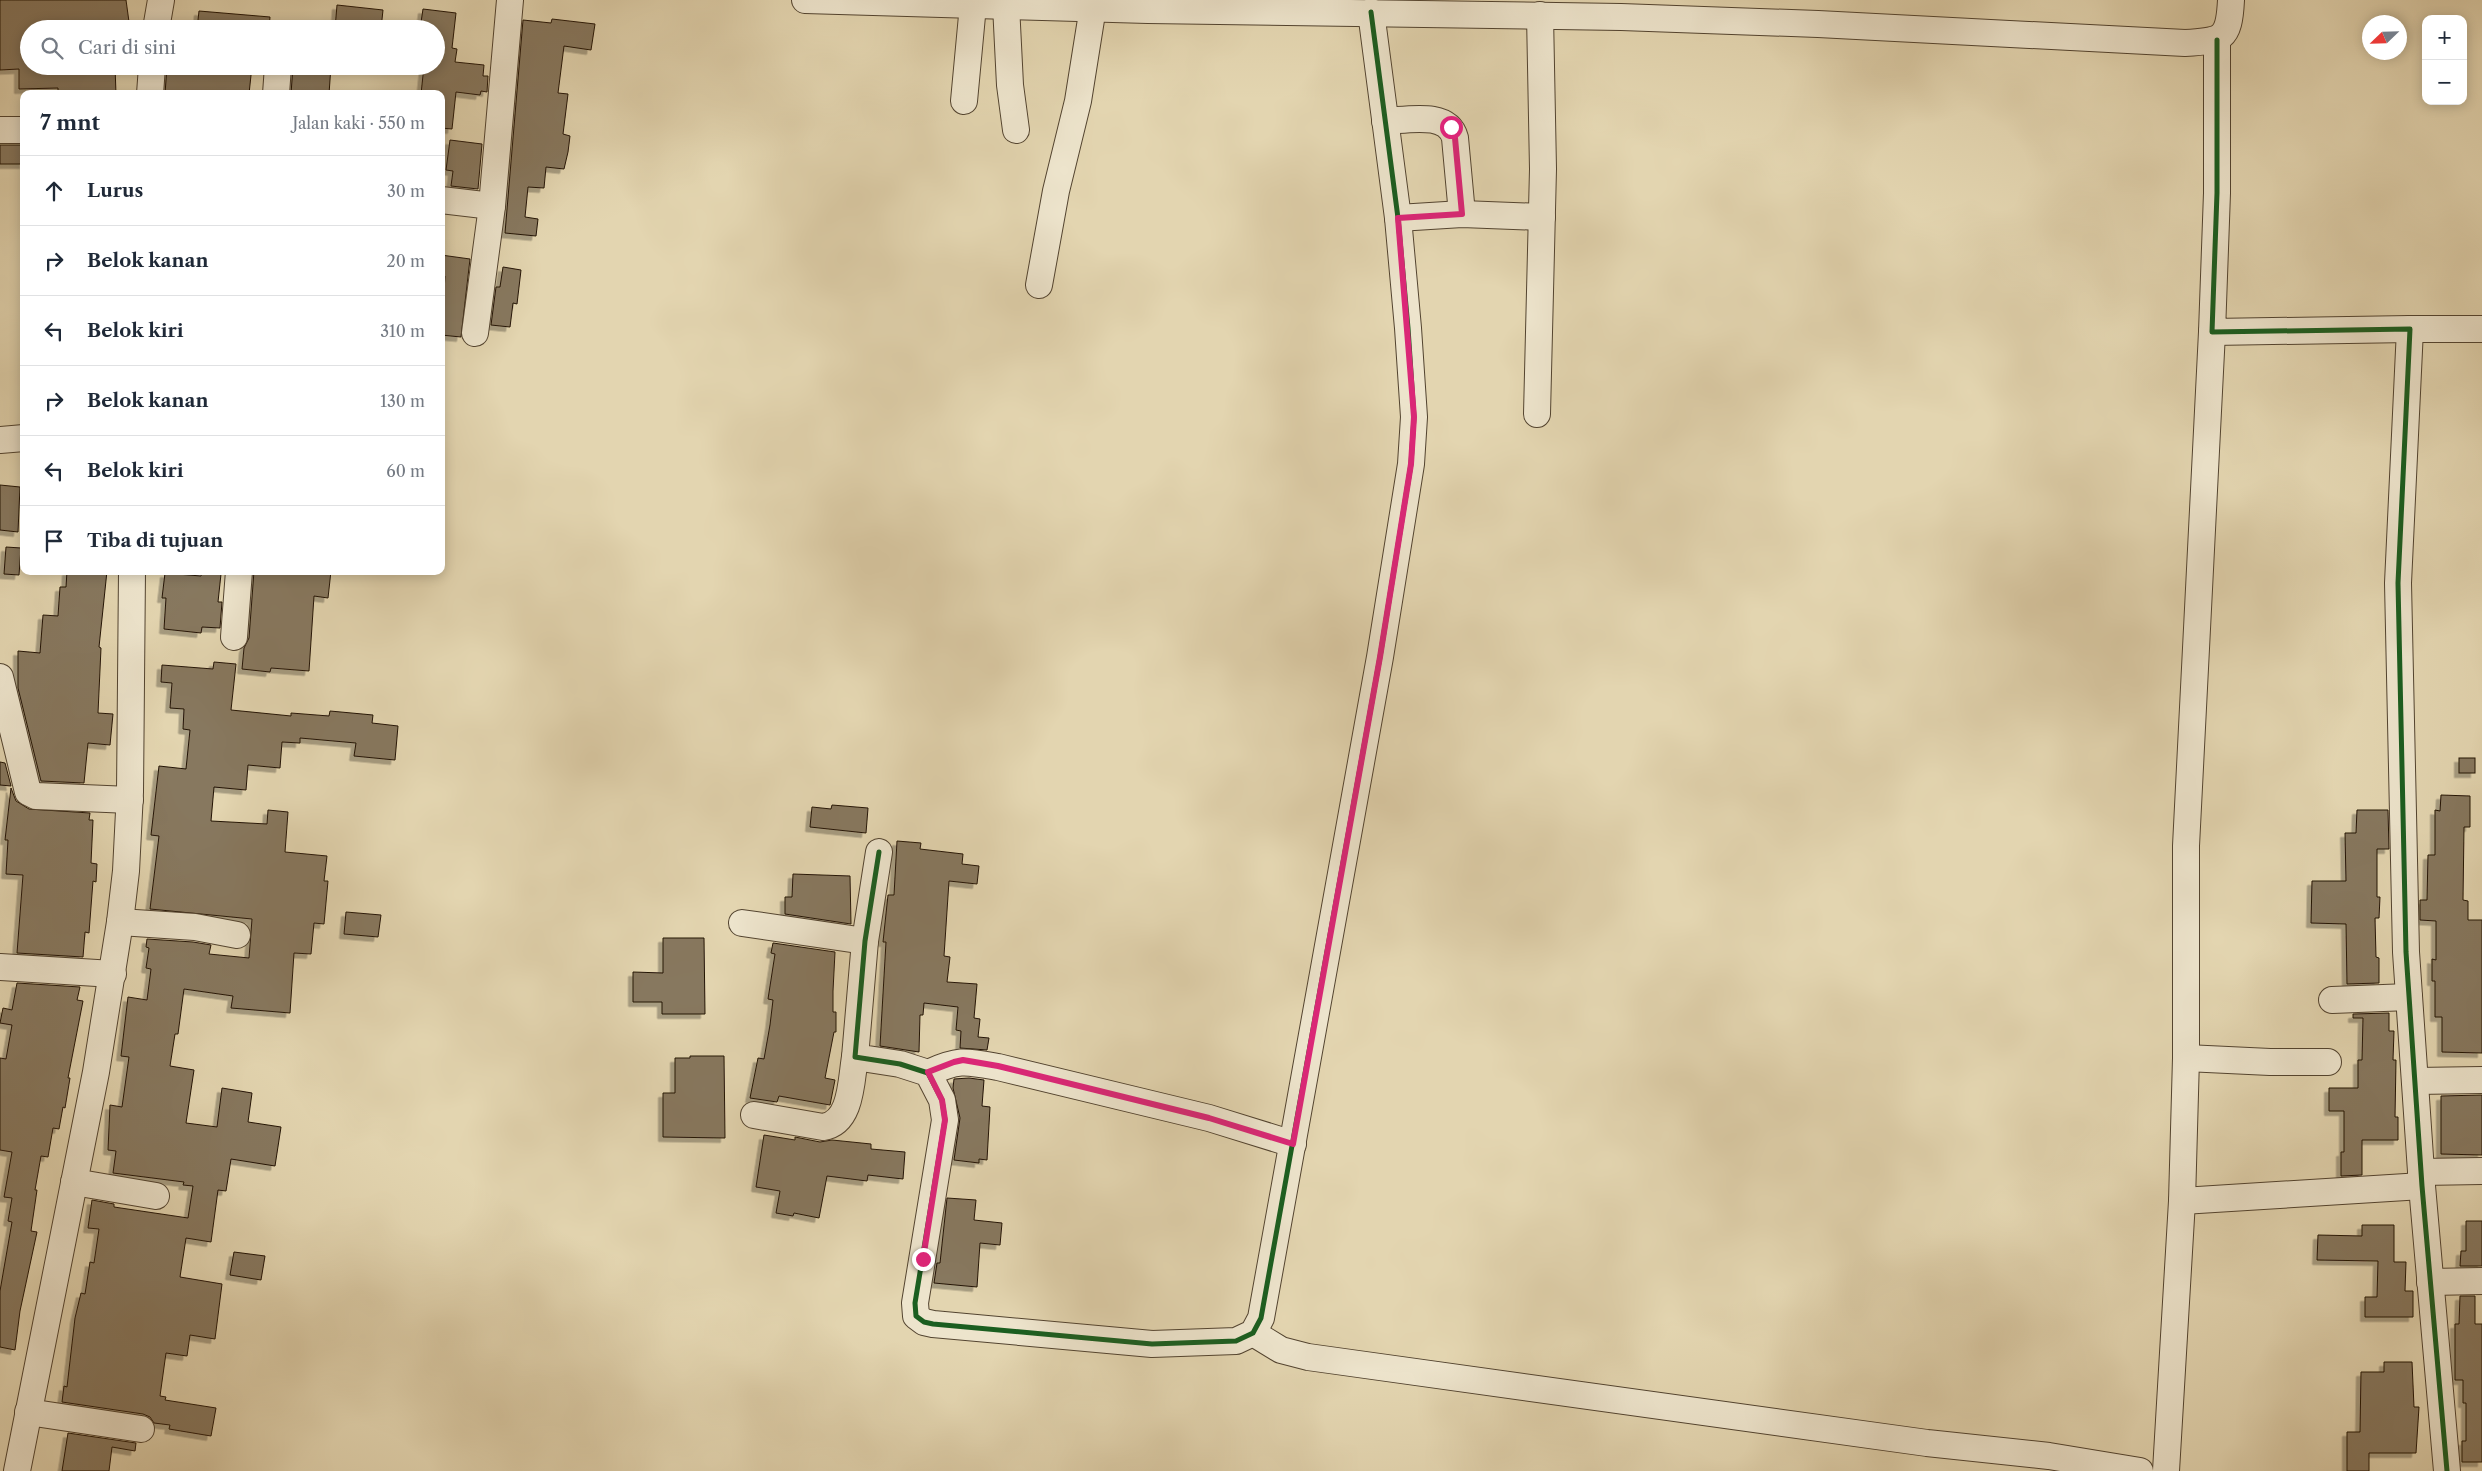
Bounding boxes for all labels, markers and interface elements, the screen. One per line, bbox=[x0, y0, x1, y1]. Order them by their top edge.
north arrow bbox=[2362, 15, 2407, 60]
map controls bbox=[2422, 15, 2467, 105]
button: + bbox=[2422, 15, 2467, 60]
search box bbox=[20, 20, 445, 75]
icon: search bbox=[38, 34, 66, 62]
text: Cari di sini bbox=[78, 36, 176, 59]
button: − bbox=[2422, 60, 2467, 105]
text: 7 mnt bbox=[40, 110, 100, 135]
text: Jalan kaki · 550 m bbox=[292, 113, 425, 133]
route start bbox=[1440, 116, 1463, 139]
icon: ahead bbox=[40, 177, 68, 205]
text: Lurus bbox=[87, 179, 143, 202]
text: 30 m bbox=[387, 181, 425, 201]
icon: right bbox=[40, 247, 68, 275]
text: Belok kanan bbox=[87, 249, 209, 272]
text: 20 m bbox=[386, 251, 425, 271]
icon: left bbox=[40, 317, 68, 345]
text: Belok kiri bbox=[87, 319, 184, 342]
text: 310 m bbox=[380, 321, 425, 341]
icon: right bbox=[40, 387, 68, 415]
text: Belok kanan bbox=[87, 389, 209, 412]
text: 130 m bbox=[380, 391, 425, 411]
icon: left bbox=[40, 457, 68, 485]
text: Belok kiri bbox=[87, 459, 184, 482]
text: 60 m bbox=[386, 461, 425, 481]
icon: arrive bbox=[40, 527, 68, 555]
text: Tiba di tujuan bbox=[87, 529, 223, 552]
route end bbox=[912, 1248, 935, 1271]

